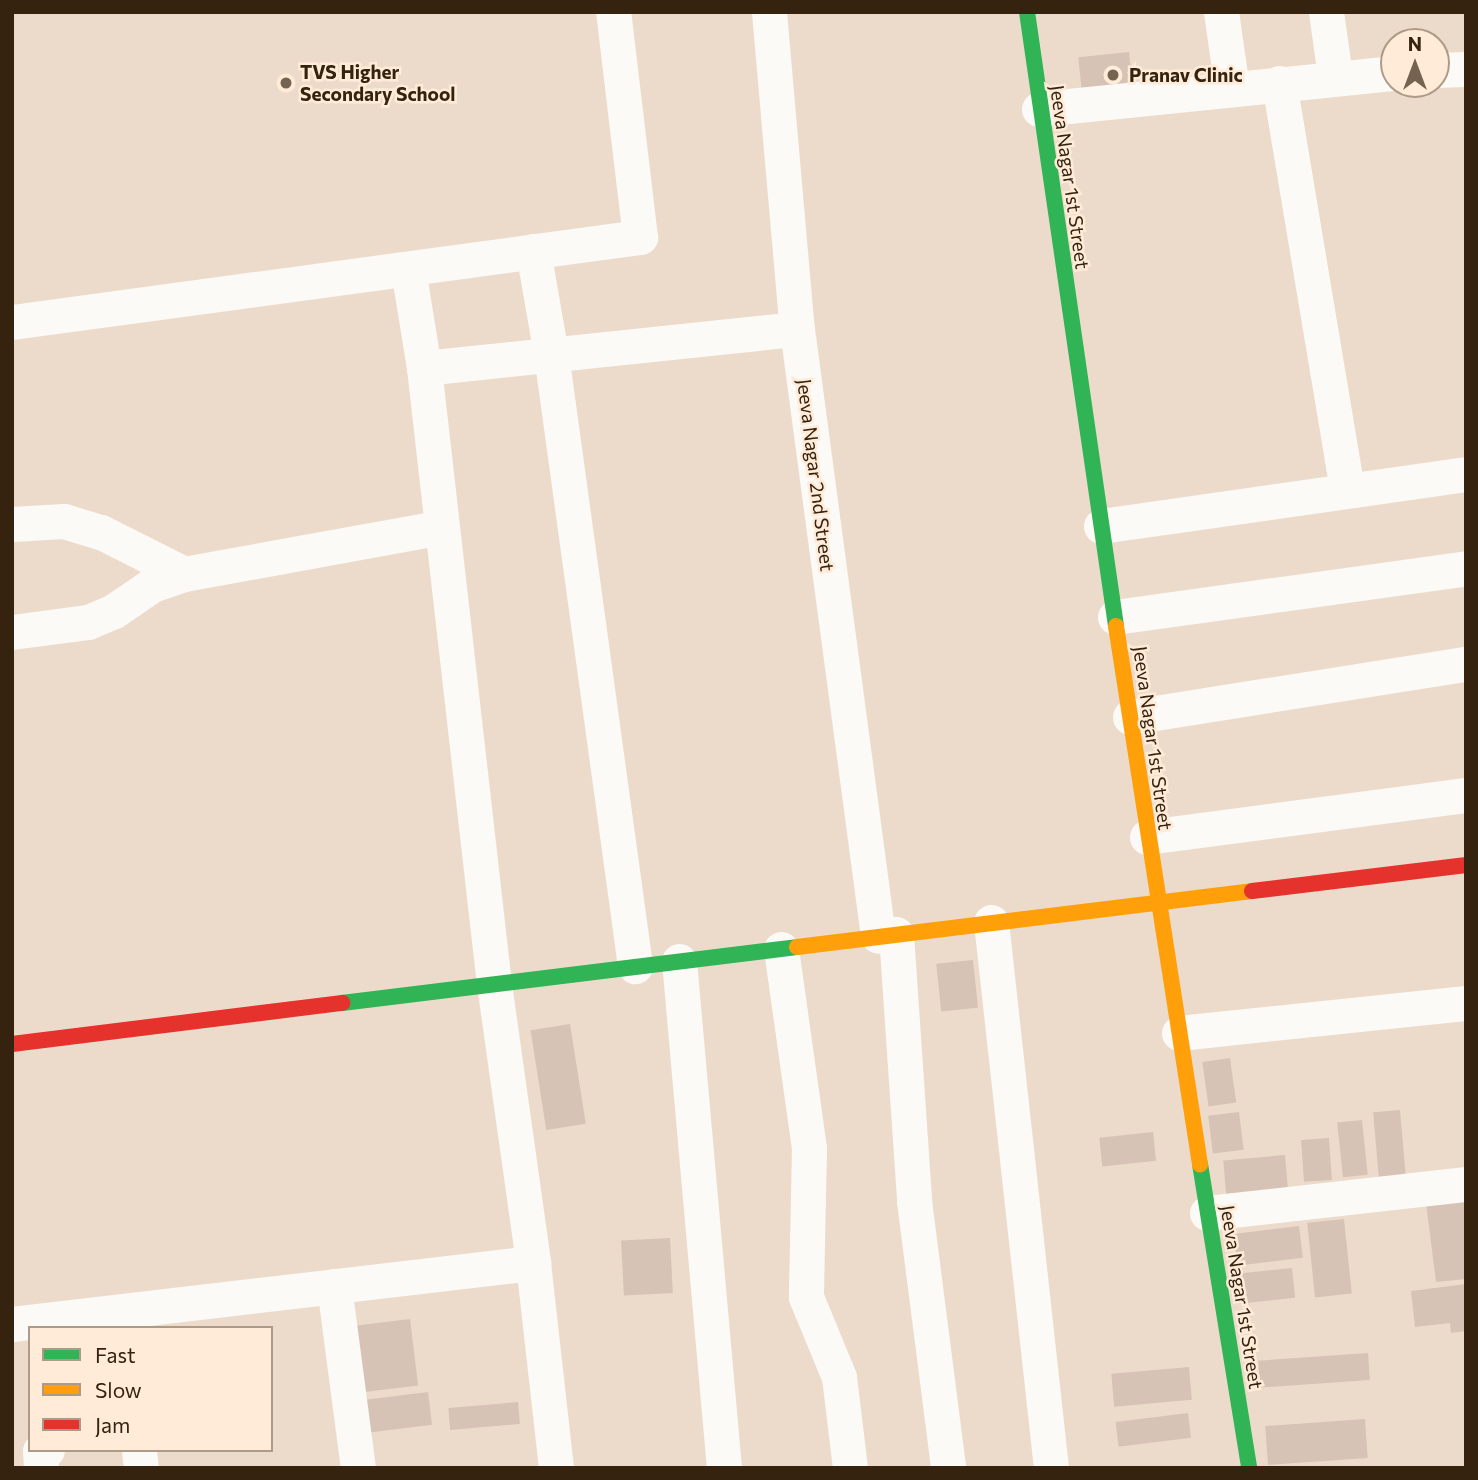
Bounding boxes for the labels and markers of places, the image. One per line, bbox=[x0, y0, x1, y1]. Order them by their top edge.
place label: TVS Higher Secondary School bbox=[300, 61, 455, 105]
place label: Pranav Clinic bbox=[1129, 64, 1243, 86]
marker: Pranav Clinic bbox=[1103, 65, 1123, 85]
marker: TVS Higher Secondary School bbox=[278, 75, 294, 91]

